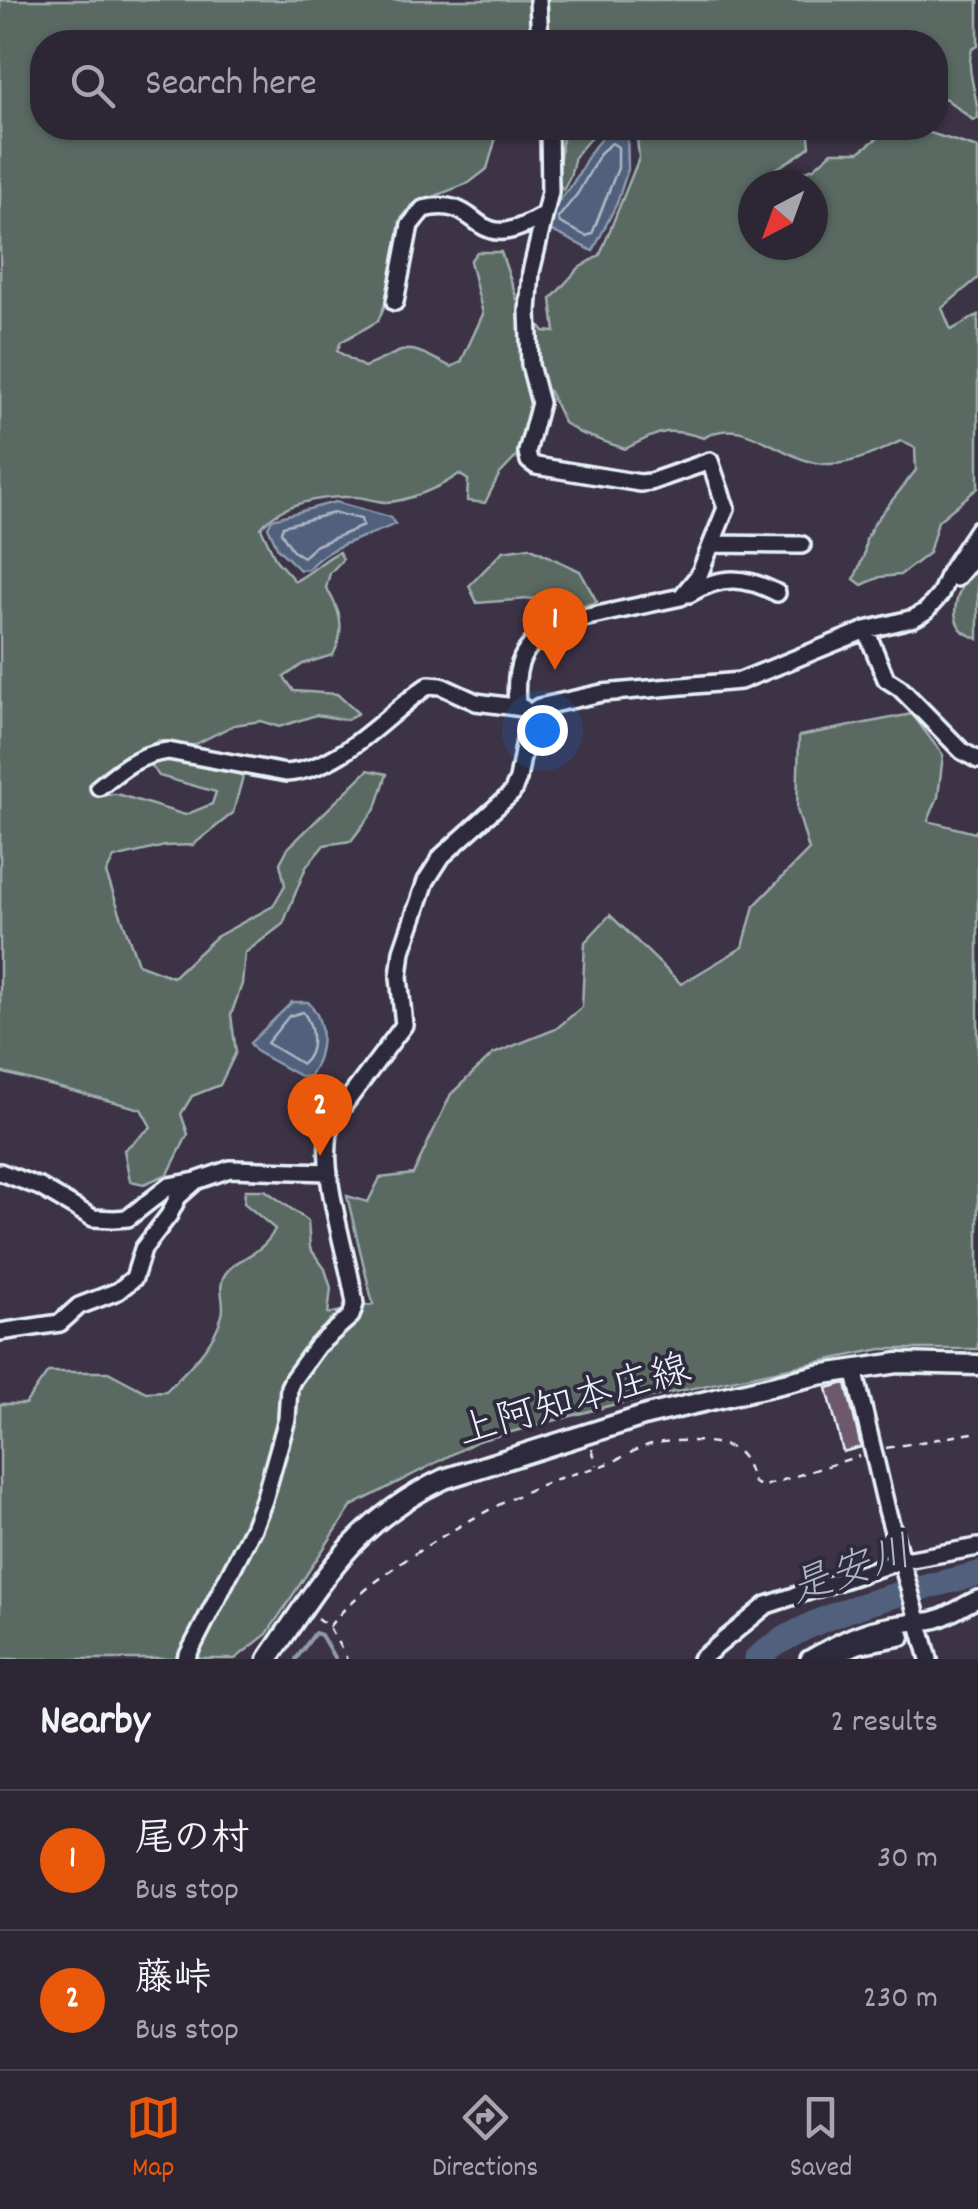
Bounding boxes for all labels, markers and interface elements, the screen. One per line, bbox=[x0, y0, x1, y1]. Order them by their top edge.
search box bbox=[30, 30, 948, 140]
icon: search bbox=[65, 58, 120, 113]
text: Search here bbox=[145, 58, 317, 113]
north arrow bbox=[738, 170, 828, 260]
pin: 1 bbox=[522, 588, 588, 670]
your location bbox=[517, 705, 568, 756]
pin: 2 bbox=[288, 1074, 352, 1156]
street label: 上阿知本庄線 bbox=[452, 1344, 698, 1464]
water label: 是安川 bbox=[783, 1525, 921, 1623]
text: Nearby bbox=[40, 1694, 150, 1754]
text: 2 results bbox=[831, 1701, 938, 1747]
text: 尾の村 bbox=[135, 1814, 249, 1869]
text: 1 bbox=[69, 1837, 76, 1883]
text: 30 m bbox=[877, 1837, 938, 1883]
text: Bus stop bbox=[135, 1869, 239, 1915]
text: 藤峠 bbox=[135, 1954, 211, 2009]
text: 2 bbox=[66, 1977, 79, 2023]
text: 230 m bbox=[863, 1977, 938, 2023]
text: Bus stop bbox=[135, 2009, 239, 2055]
tab: Map bbox=[126, 2090, 181, 2190]
tab: Directions bbox=[432, 2090, 538, 2190]
tab: Saved bbox=[790, 2090, 852, 2190]

